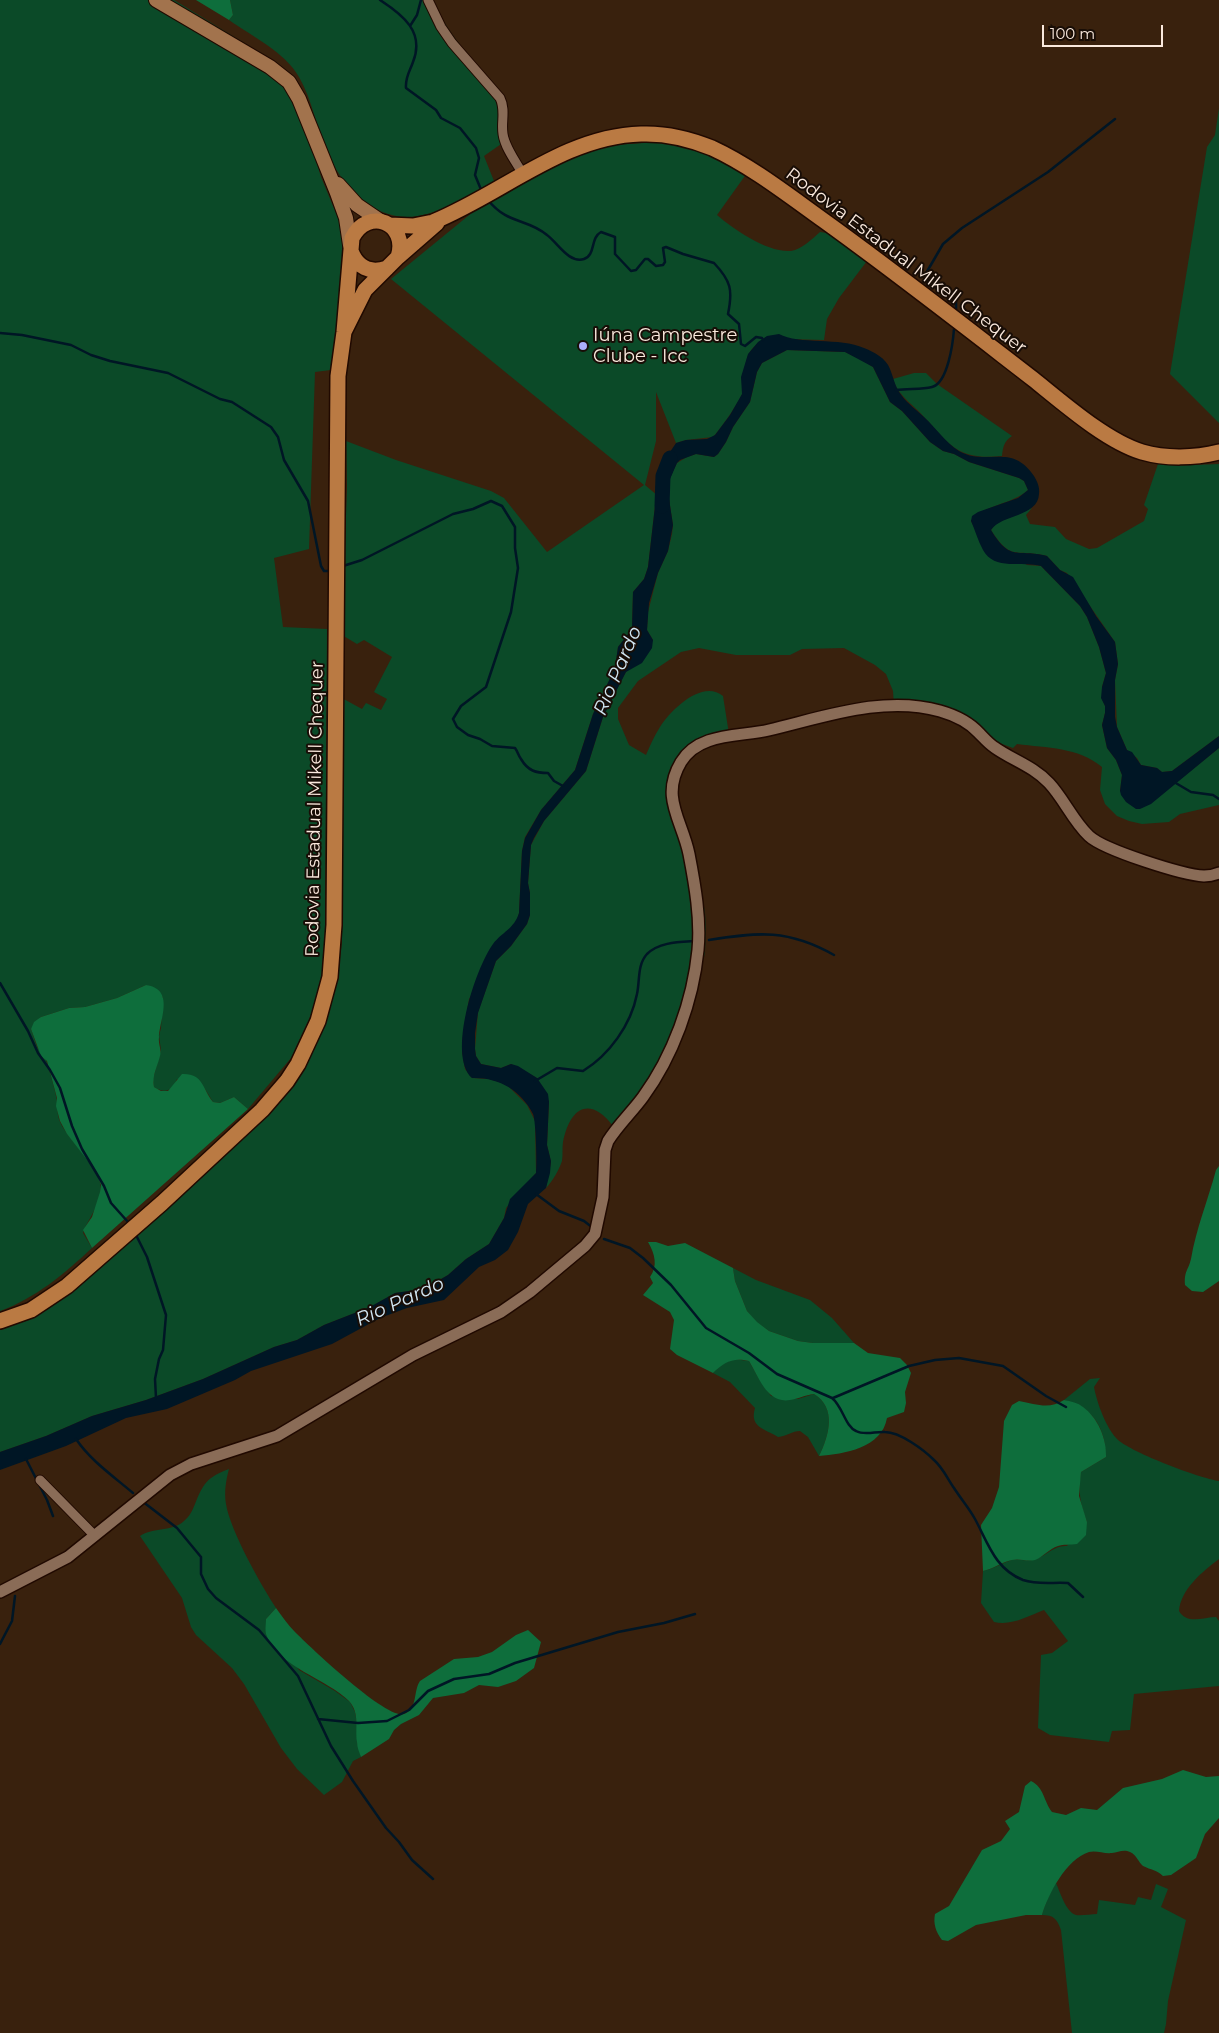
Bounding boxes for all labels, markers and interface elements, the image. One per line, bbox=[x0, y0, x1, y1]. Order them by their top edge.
scale bar bbox=[1044, 15, 1165, 47]
text: 100 m bbox=[1050, 24, 1095, 43]
street label: Rodovia Estadual Mikell Chequer bbox=[781, 163, 1031, 359]
place label: Iúna Campestre Clube - Icc bbox=[593, 325, 737, 368]
marker: Iúna Campestre Clube - Icc bbox=[577, 340, 589, 352]
water label: Rio Pardo bbox=[589, 623, 647, 719]
street label: Rodovia Estadual Mikell Chequer bbox=[302, 661, 328, 957]
water label: Rio Pardo bbox=[352, 1272, 448, 1332]

